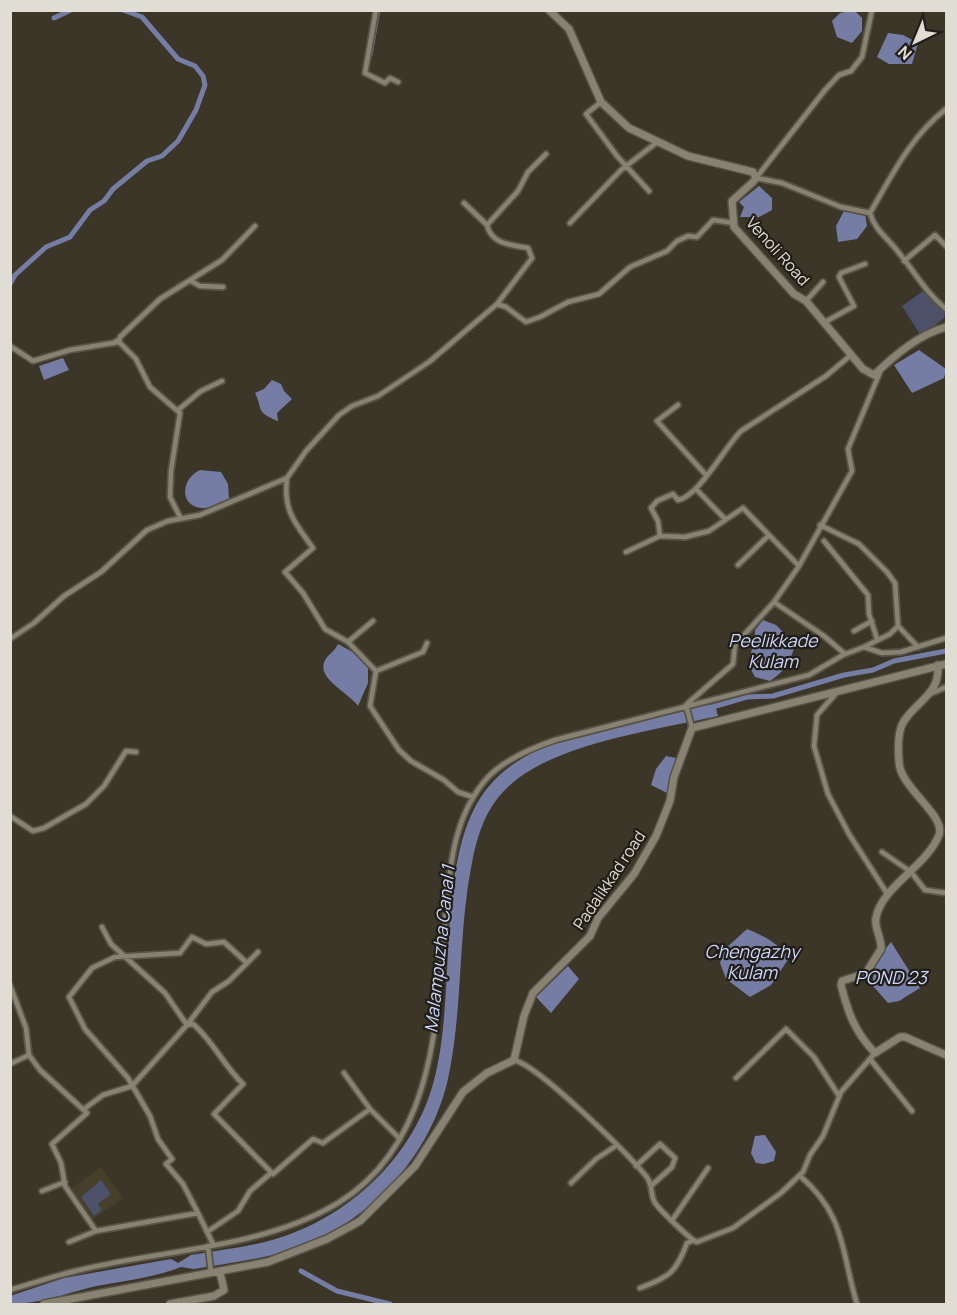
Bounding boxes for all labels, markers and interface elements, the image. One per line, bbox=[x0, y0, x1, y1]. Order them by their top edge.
north arrow bbox=[885, 12, 945, 72]
text: N bbox=[893, 41, 916, 65]
street label: Venoli Road bbox=[741, 212, 815, 290]
water label: Peelikkade Kulam bbox=[728, 628, 819, 673]
street label: Padalikkad road bbox=[568, 826, 650, 934]
water label: Malampuzha Canal 1 bbox=[418, 862, 460, 1034]
water label: Chengazhy Kulam bbox=[705, 939, 802, 984]
water label: POND 23 bbox=[855, 965, 929, 989]

